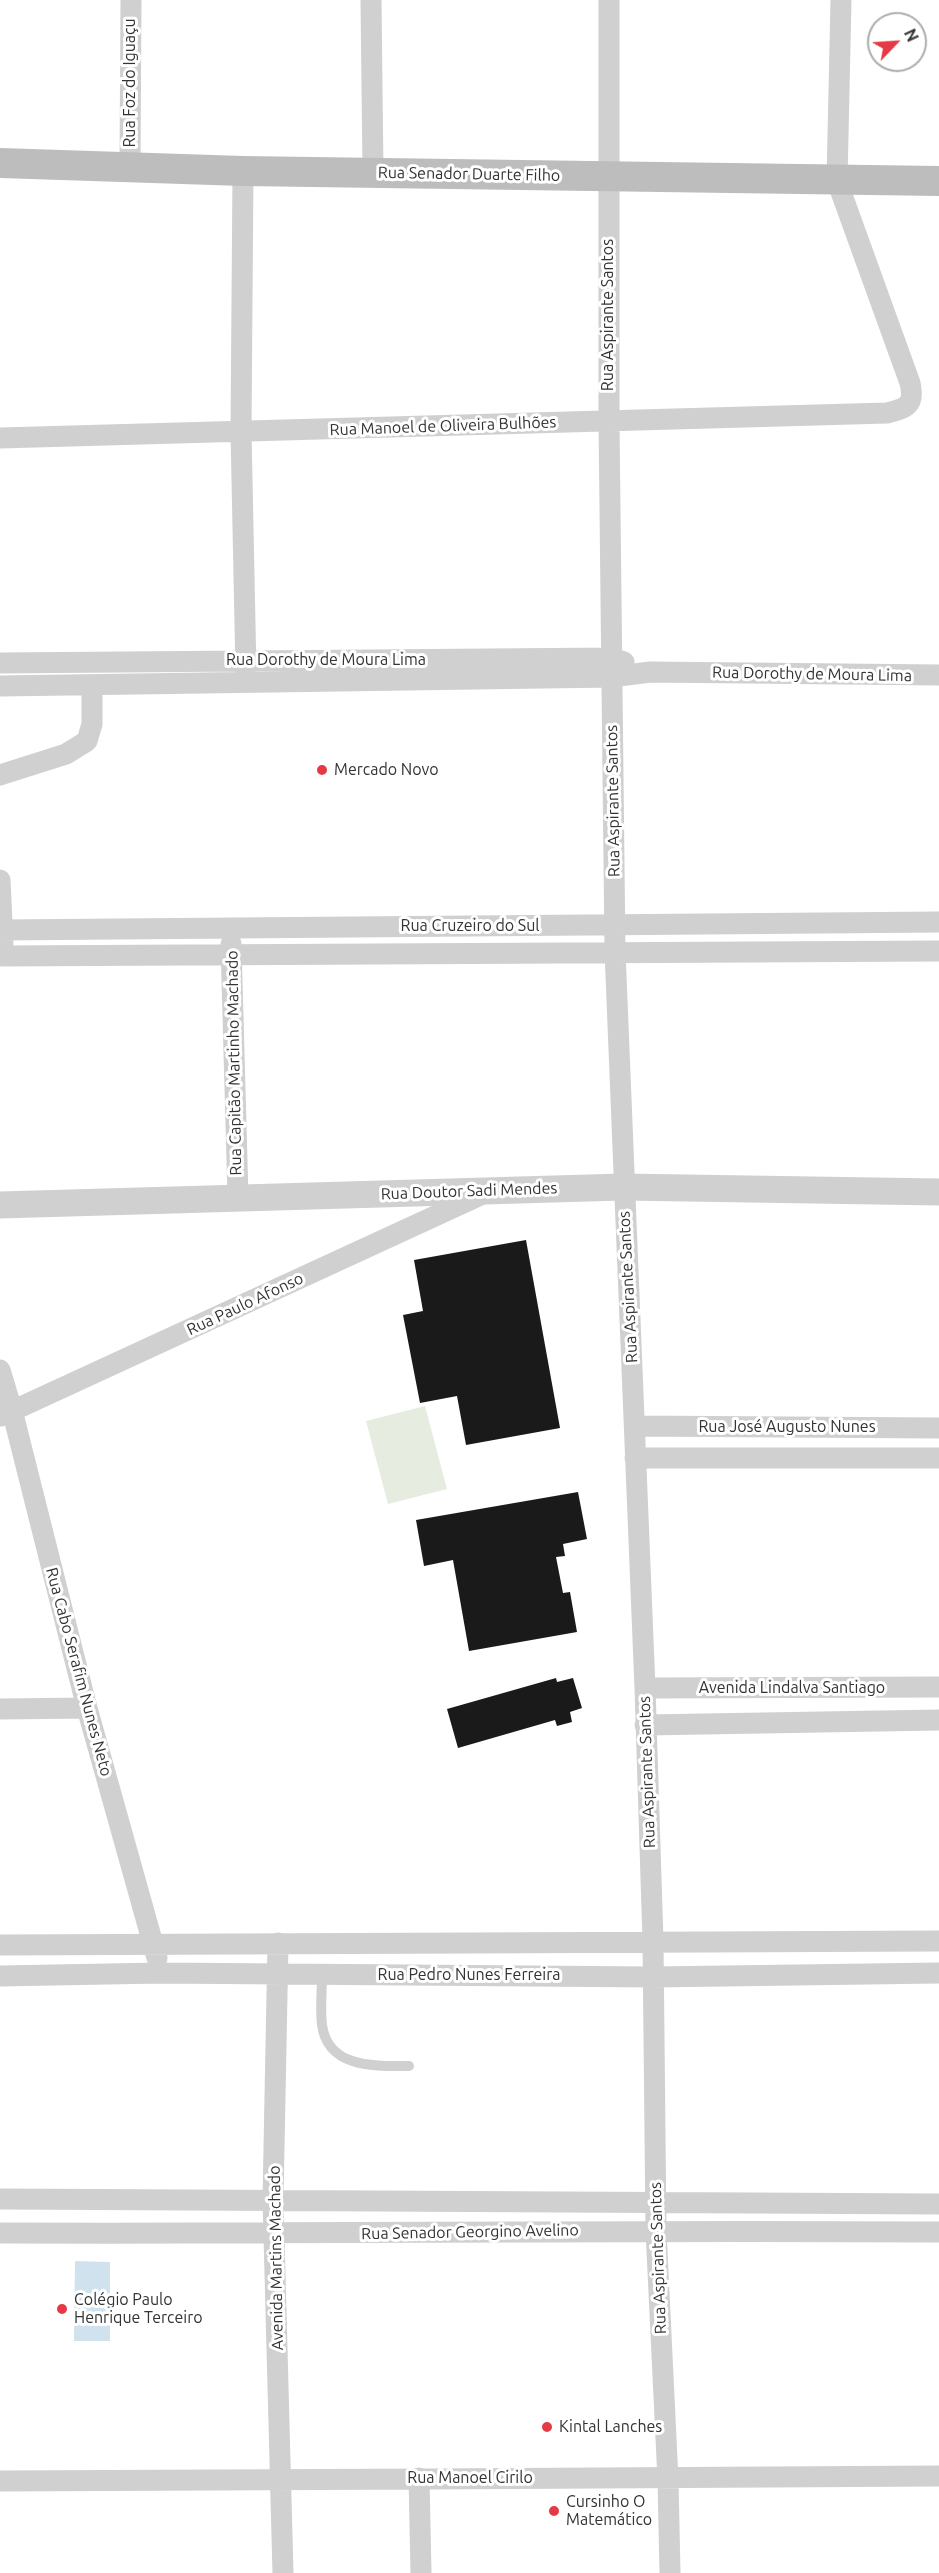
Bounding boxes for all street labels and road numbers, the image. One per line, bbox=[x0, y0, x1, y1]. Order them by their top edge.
street label: Rua Foz do Iguaçu bbox=[120, 18, 140, 148]
street label: Rua Senador Duarte Filho bbox=[378, 163, 560, 185]
street label: Rua Aspirante Santos bbox=[598, 239, 618, 391]
street label: Rua Manoel de Oliveira Bulhões bbox=[329, 412, 557, 440]
street label: Rua Dorothy de Moura Lima bbox=[226, 650, 426, 670]
street label: Rua Dorothy de Moura Lima bbox=[712, 663, 912, 685]
street label: Rua Aspirante Santos bbox=[602, 725, 624, 877]
street label: Rua Cruzeiro do Sul bbox=[400, 916, 540, 936]
street label: Rua Capitão Martinho Machado bbox=[222, 950, 246, 1176]
street label: Rua Doutor Sadi Mendes bbox=[380, 1178, 558, 1204]
street label: Rua Aspirante Santos bbox=[614, 1210, 642, 1364]
street label: Rua Paulo Afonso bbox=[184, 1269, 306, 1339]
street label: Rua José Augusto Nunes bbox=[698, 1417, 876, 1437]
street label: Rua Cabo Serafim Nunes Neto bbox=[42, 1565, 116, 1779]
street label: Avenida Lindalva Santiago bbox=[699, 1678, 885, 1698]
street label: Rua Aspirante Santos bbox=[635, 1696, 659, 1848]
street label: Rua Pedro Nunes Ferreira bbox=[378, 1965, 560, 1985]
street label: Avenida Martins Machado bbox=[265, 2165, 287, 2351]
street label: Rua Aspirante Santos bbox=[646, 2182, 670, 2334]
street label: Rua Senador Georgino Avelino bbox=[361, 2221, 579, 2243]
street label: Rua Manoel Cirilo bbox=[407, 2468, 533, 2488]

